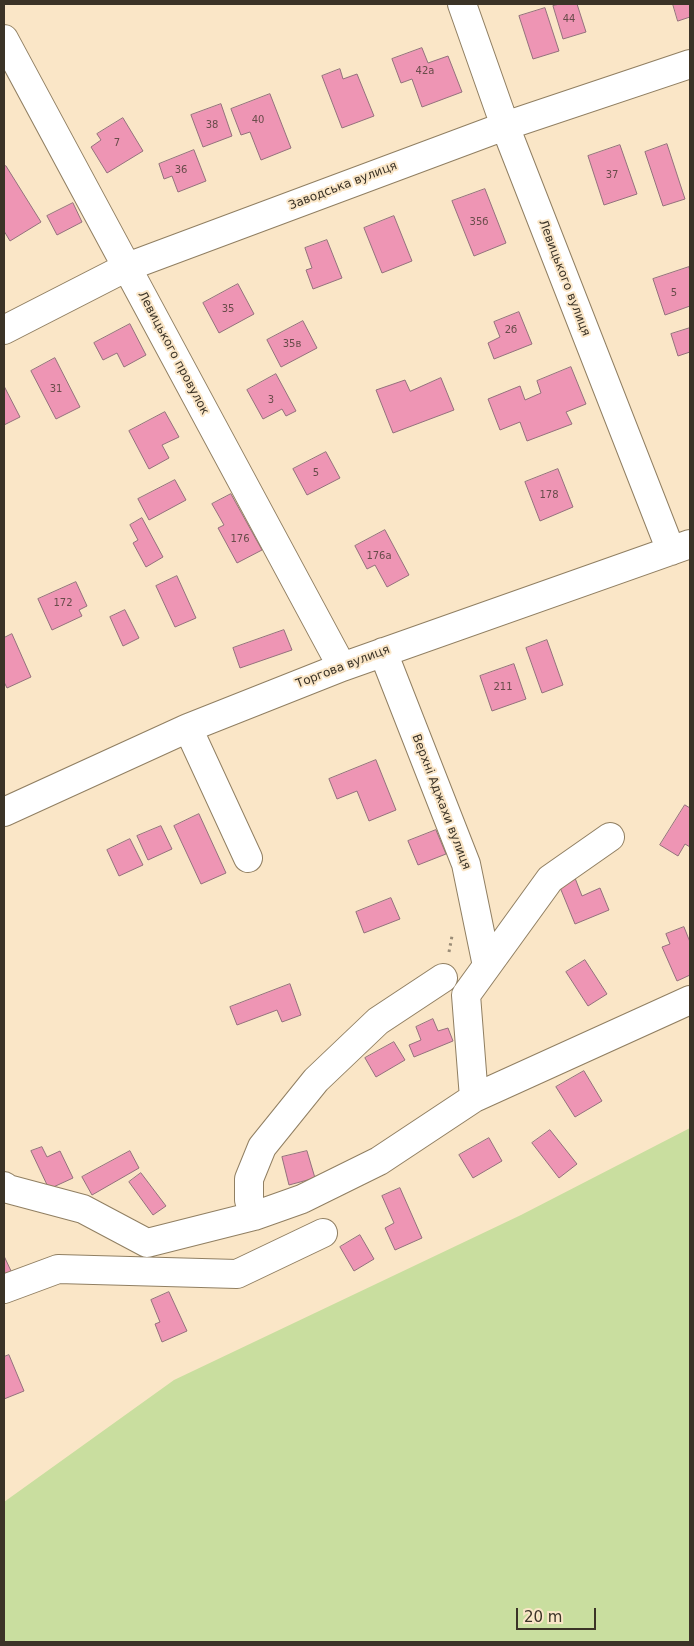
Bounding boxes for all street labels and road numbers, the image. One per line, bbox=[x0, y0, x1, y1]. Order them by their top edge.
street label: Заводська вулиця bbox=[287, 159, 399, 213]
street label: Левицького вулиця bbox=[535, 218, 593, 338]
street label: Левицького провулок bbox=[134, 289, 212, 417]
street label: Торгова вулиця bbox=[294, 643, 392, 691]
street label: Верхні Аджахи вулиця bbox=[409, 732, 473, 872]

